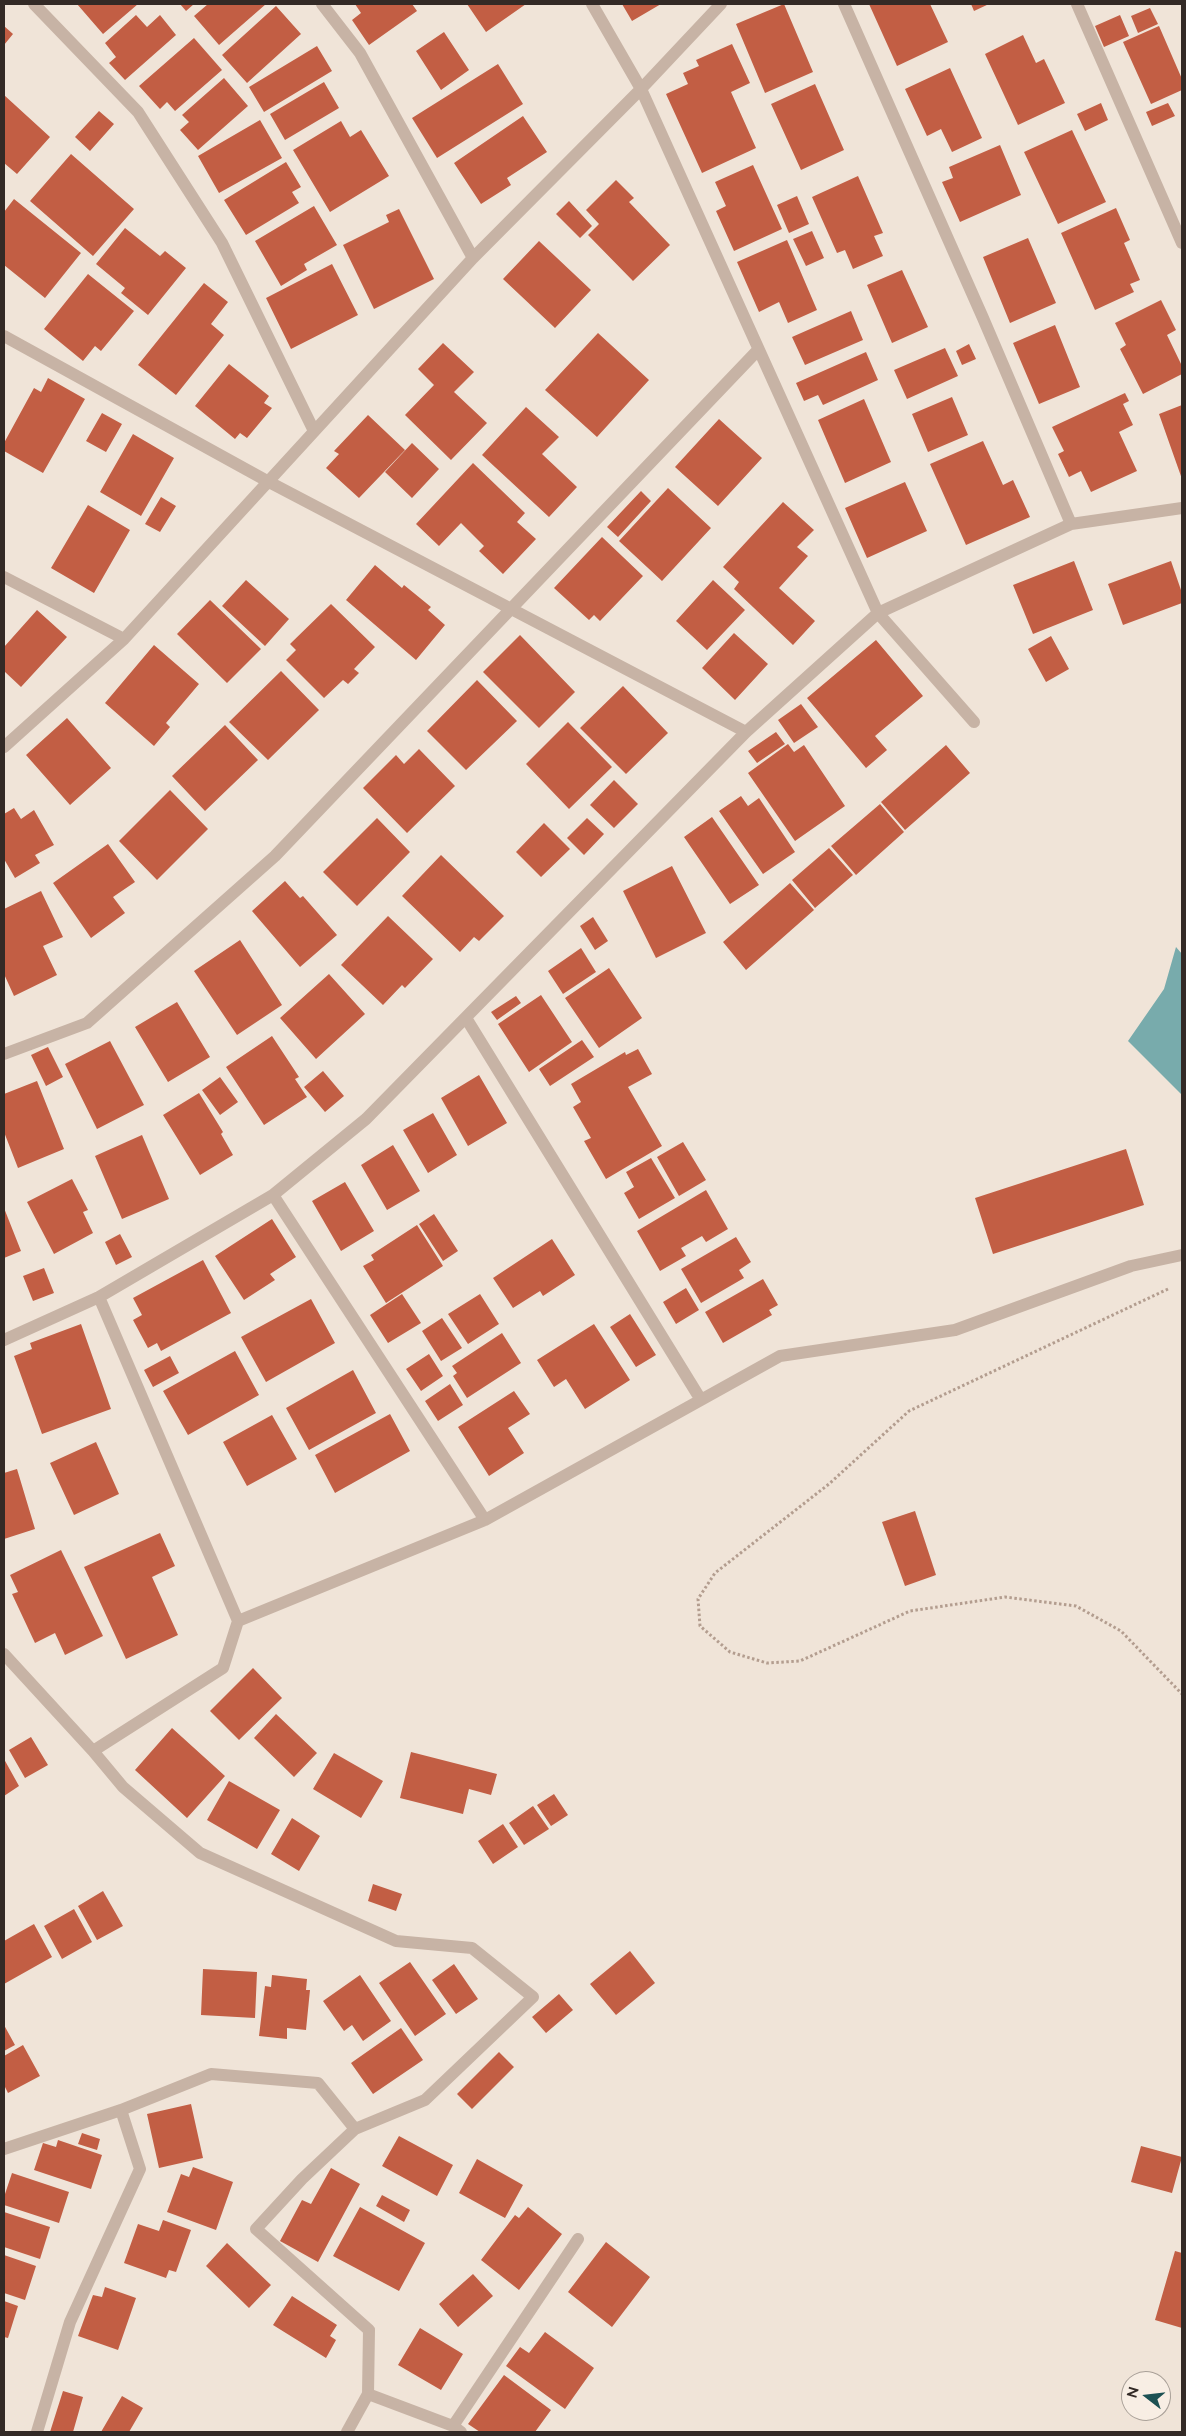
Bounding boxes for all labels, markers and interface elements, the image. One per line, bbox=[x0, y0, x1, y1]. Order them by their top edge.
north arrow bbox=[1121, 2371, 1171, 2421]
text: N bbox=[1123, 2385, 1142, 2399]

